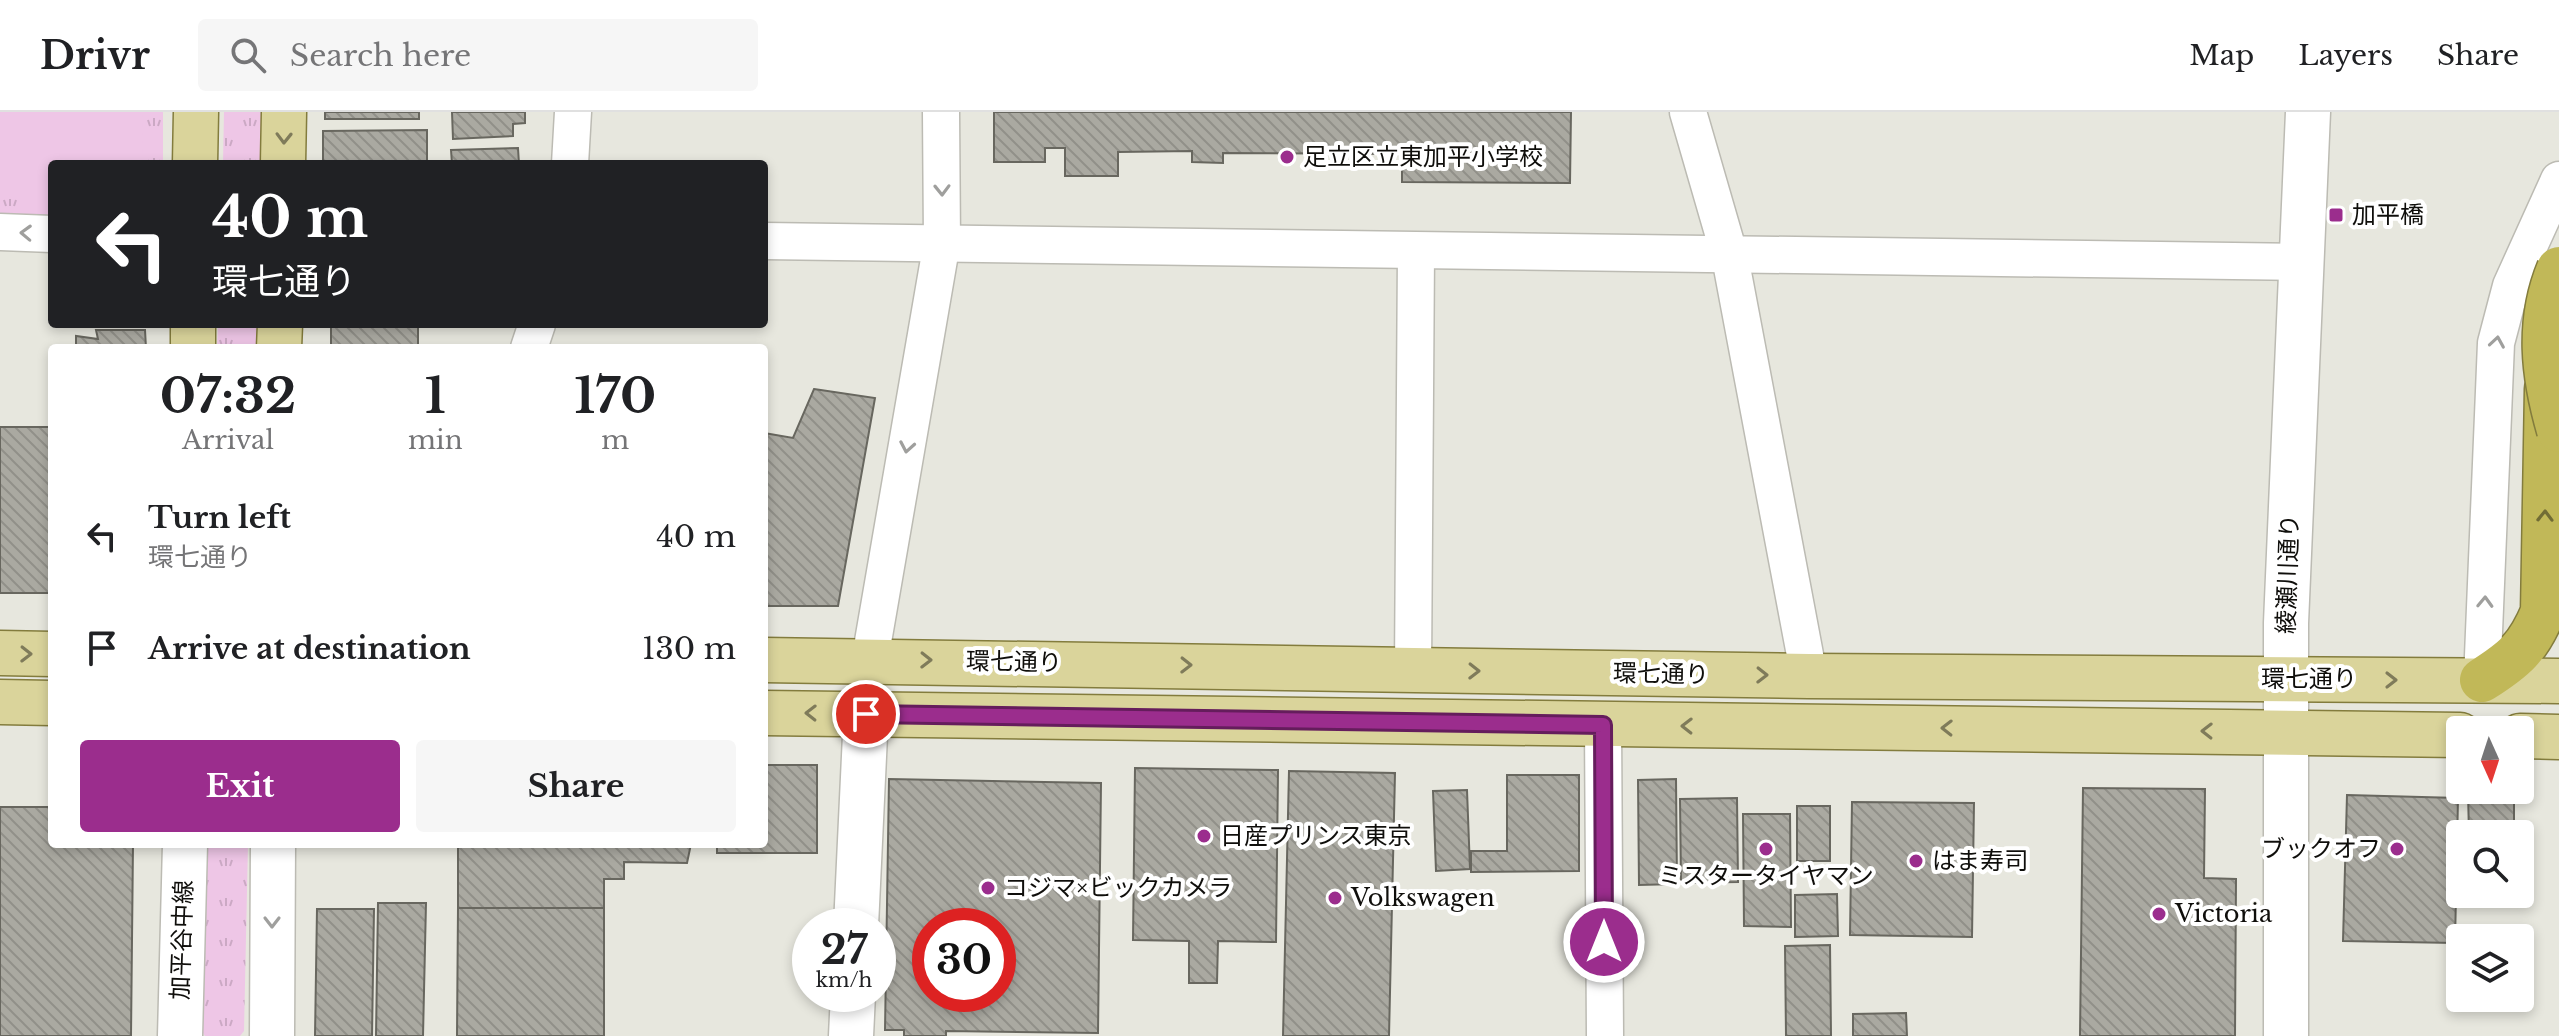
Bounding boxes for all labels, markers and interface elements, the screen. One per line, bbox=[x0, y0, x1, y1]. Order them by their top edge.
search box bbox=[198, 19, 758, 91]
text: Drivr bbox=[40, 32, 150, 79]
icon: search bbox=[226, 33, 270, 77]
text: Search here bbox=[290, 37, 471, 74]
text: Map bbox=[2189, 38, 2254, 73]
text: Layers bbox=[2298, 38, 2393, 73]
text: Share bbox=[2437, 38, 2519, 73]
one-way arrow bbox=[275, 132, 292, 145]
place label: 足立区立東加平小学校 bbox=[1303, 142, 1543, 171]
marker: 足立区立東加平小学校 bbox=[1278, 148, 1296, 166]
text: 40 m bbox=[212, 183, 368, 252]
one-way arrow bbox=[933, 184, 950, 197]
icon: left bbox=[80, 192, 184, 296]
place label: 加平橋 bbox=[2352, 200, 2424, 229]
marker: 加平橋 bbox=[2327, 206, 2345, 224]
one-way arrow bbox=[19, 225, 32, 242]
text: 環七通り bbox=[212, 259, 356, 304]
one-way arrow bbox=[2488, 336, 2505, 349]
text: 07:32 bbox=[160, 366, 296, 426]
text: 1 bbox=[425, 366, 446, 426]
text: 170 bbox=[574, 366, 656, 426]
text: Arrival bbox=[182, 424, 274, 456]
text: min bbox=[408, 424, 463, 456]
text: m bbox=[601, 424, 629, 456]
one-way arrow bbox=[899, 440, 916, 454]
text: Turn left bbox=[148, 499, 291, 536]
one-way arrow bbox=[2536, 509, 2553, 522]
icon: left bbox=[80, 514, 124, 558]
street label: 綾瀬川通り bbox=[2271, 514, 2304, 634]
text: 40 m bbox=[656, 518, 736, 555]
text: 環七通り bbox=[148, 541, 252, 573]
one-way arrow bbox=[2477, 595, 2494, 608]
icon: arrive bbox=[80, 626, 124, 670]
text: Arrive at destination bbox=[148, 630, 471, 667]
text: 130 m bbox=[642, 630, 736, 667]
one-way arrow bbox=[20, 645, 33, 663]
street label: 環七通り bbox=[966, 646, 1062, 677]
one-way arrow bbox=[920, 652, 933, 669]
one-way arrow bbox=[1180, 657, 1193, 674]
street label: 環七通り bbox=[1613, 658, 1709, 689]
one-way arrow bbox=[1468, 662, 1481, 679]
street label: 環七通り bbox=[2261, 664, 2357, 693]
one-way arrow bbox=[1756, 666, 1769, 684]
one-way arrow bbox=[2385, 671, 2398, 688]
pin bbox=[832, 680, 900, 748]
icon: arrive bbox=[844, 692, 888, 736]
one-way arrow bbox=[804, 704, 817, 722]
north arrow bbox=[2446, 716, 2534, 804]
map controls bbox=[2446, 716, 2534, 1012]
one-way arrow bbox=[1680, 717, 1693, 734]
one-way arrow bbox=[1940, 720, 1953, 737]
one-way arrow bbox=[2200, 722, 2213, 740]
button: Exit bbox=[80, 740, 400, 832]
button: Share bbox=[416, 740, 736, 832]
button: search bbox=[2446, 820, 2534, 908]
place label: 日産プリンス東京 bbox=[1220, 821, 1412, 850]
marker: 日産プリンス東京 bbox=[1195, 827, 1213, 845]
place label: ブックオフ bbox=[2261, 834, 2381, 863]
marker: ミスタータイヤマン bbox=[1757, 840, 1775, 858]
marker: ブックオフ bbox=[2388, 840, 2406, 858]
place label: はま寿司 bbox=[1932, 846, 2028, 875]
marker: はま寿司 bbox=[1907, 852, 1925, 870]
place label: ミスタータイヤマン bbox=[1658, 861, 1874, 890]
place label: コジマ×ビックカメラ bbox=[1004, 873, 1232, 902]
marker: コジマ×ビックカメラ bbox=[979, 879, 997, 897]
street label: 加平谷中線 bbox=[165, 880, 198, 1000]
place label: Volkswagen bbox=[1350, 883, 1495, 912]
marker: Volkswagen bbox=[1326, 889, 1344, 907]
place label: Victoria bbox=[2174, 899, 2273, 928]
position arrow bbox=[1562, 900, 1646, 984]
marker: Victoria bbox=[2150, 905, 2168, 923]
speed limit sign: 30 bbox=[912, 908, 1016, 1012]
one-way arrow bbox=[263, 916, 281, 929]
button: layers bbox=[2446, 924, 2534, 1012]
text: 27 bbox=[821, 925, 867, 975]
text: km/h bbox=[816, 968, 872, 992]

